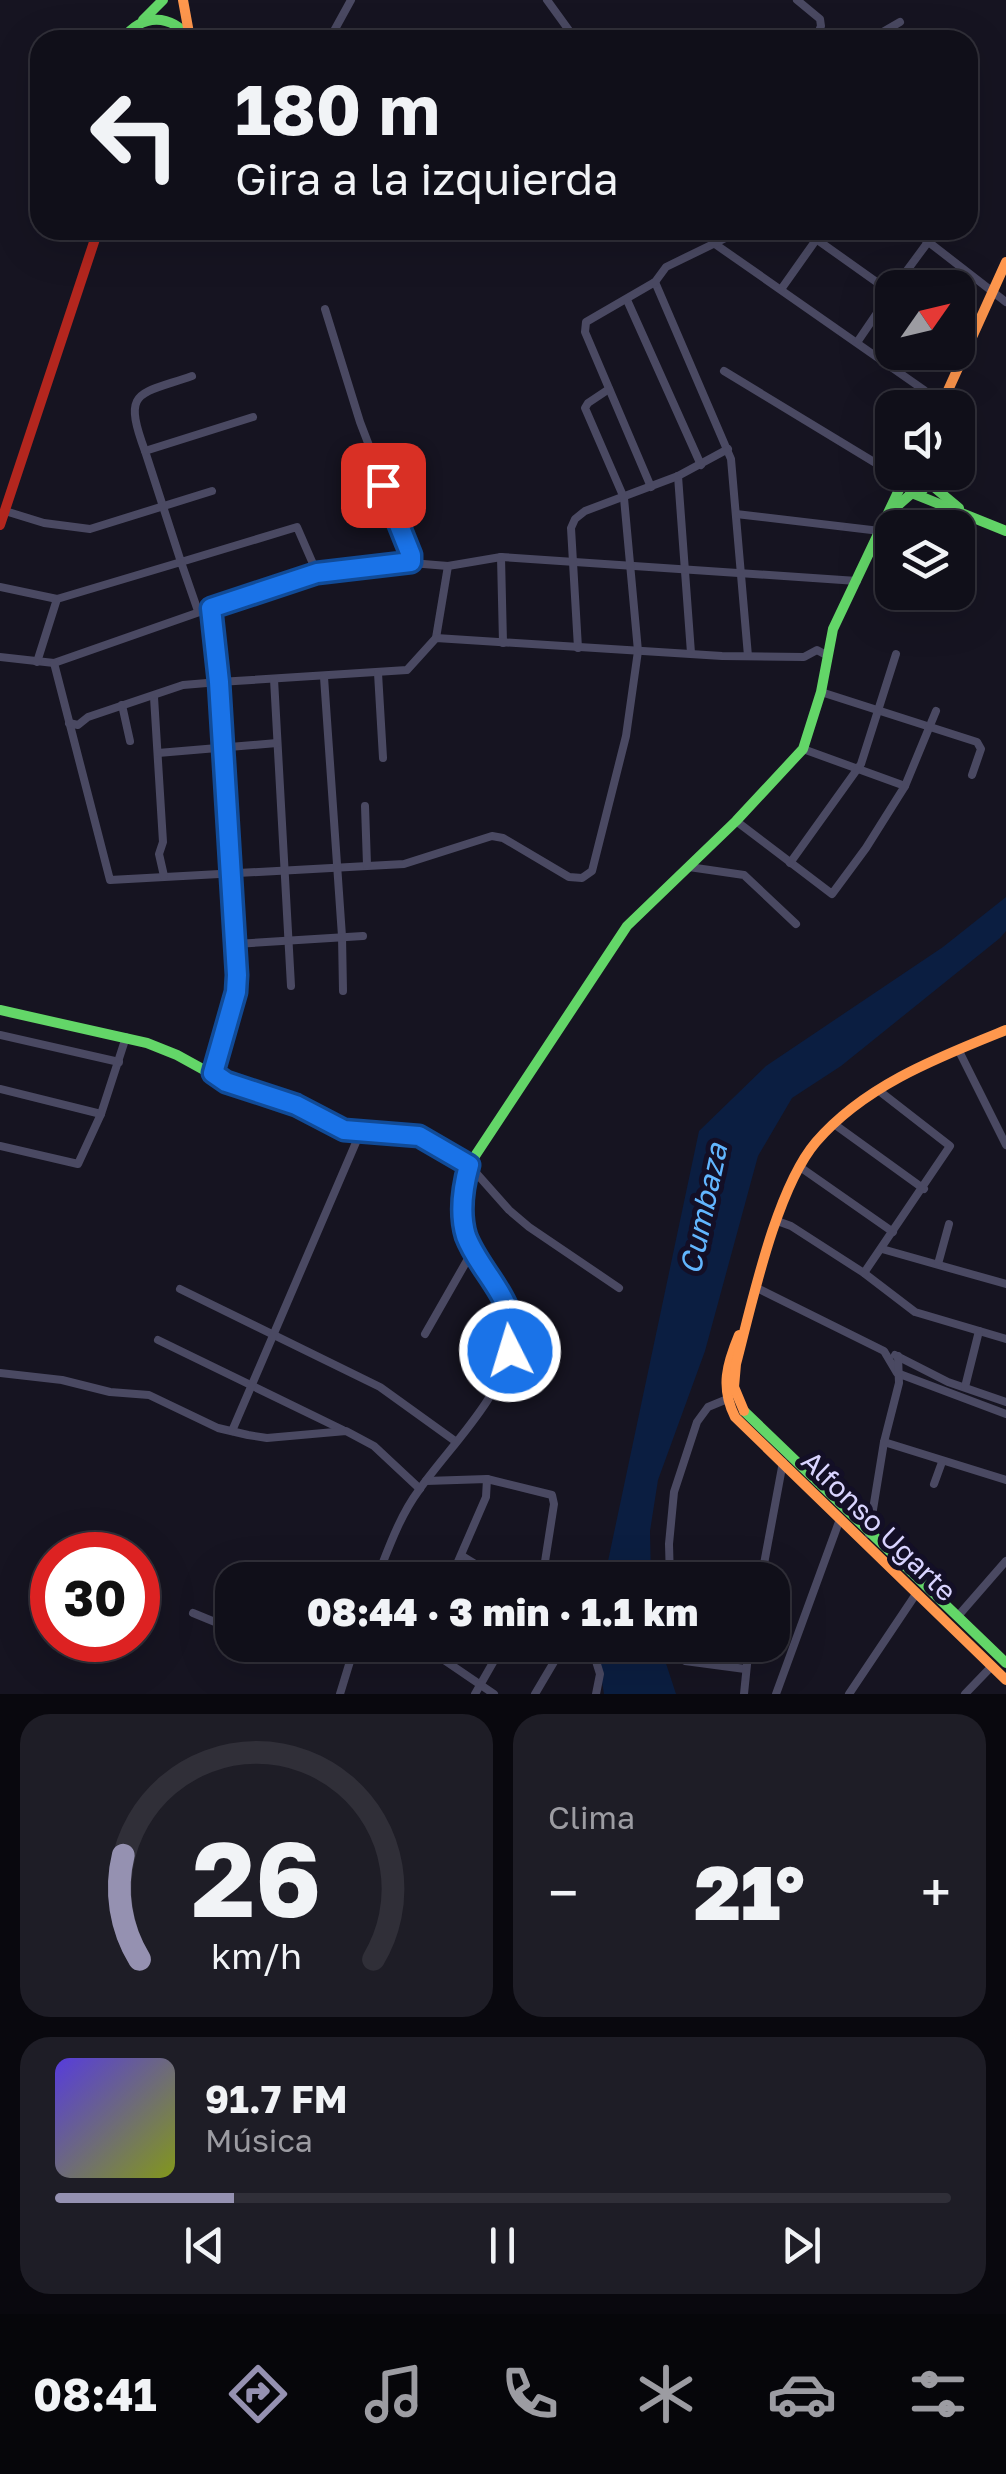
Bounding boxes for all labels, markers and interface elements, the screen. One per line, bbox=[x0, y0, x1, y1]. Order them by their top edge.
text: 180 m bbox=[235, 66, 440, 150]
icon: left bbox=[70, 70, 200, 200]
text: Gira a la izquierda bbox=[235, 151, 619, 205]
north arrow bbox=[875, 270, 975, 370]
map controls bbox=[875, 270, 975, 610]
button: sound bbox=[875, 390, 975, 490]
pin bbox=[341, 443, 426, 528]
icon: arrive bbox=[356, 458, 411, 513]
button: layers bbox=[875, 510, 975, 610]
water label: Cumbaza bbox=[672, 1139, 735, 1277]
position arrow bbox=[458, 1299, 562, 1403]
street label: Alfonso Ugarte bbox=[795, 1444, 963, 1608]
speed limit sign: 30 bbox=[30, 1532, 160, 1662]
text: 08:44 · 3 min · 1.1 km bbox=[307, 1589, 698, 1634]
text: Clima bbox=[548, 1798, 635, 1836]
text: 26 bbox=[192, 1815, 321, 1940]
text: 21° bbox=[694, 1846, 805, 1937]
text: − bbox=[548, 1859, 578, 1925]
text: + bbox=[921, 1859, 951, 1925]
text: km/h bbox=[211, 1934, 302, 1977]
text: 91.7 FM bbox=[205, 2076, 348, 2121]
text: Música bbox=[205, 2121, 313, 2159]
icon: previous bbox=[177, 2218, 232, 2273]
icon: pause bbox=[475, 2218, 530, 2273]
icon: next bbox=[774, 2218, 829, 2273]
icon: directions bbox=[223, 2359, 293, 2429]
icon: music bbox=[359, 2359, 429, 2429]
icon: phone bbox=[495, 2359, 565, 2429]
icon: climate bbox=[631, 2359, 701, 2429]
icon: car bbox=[767, 2359, 837, 2429]
icon: filters bbox=[903, 2359, 973, 2429]
text: 08:41 bbox=[33, 2367, 157, 2421]

